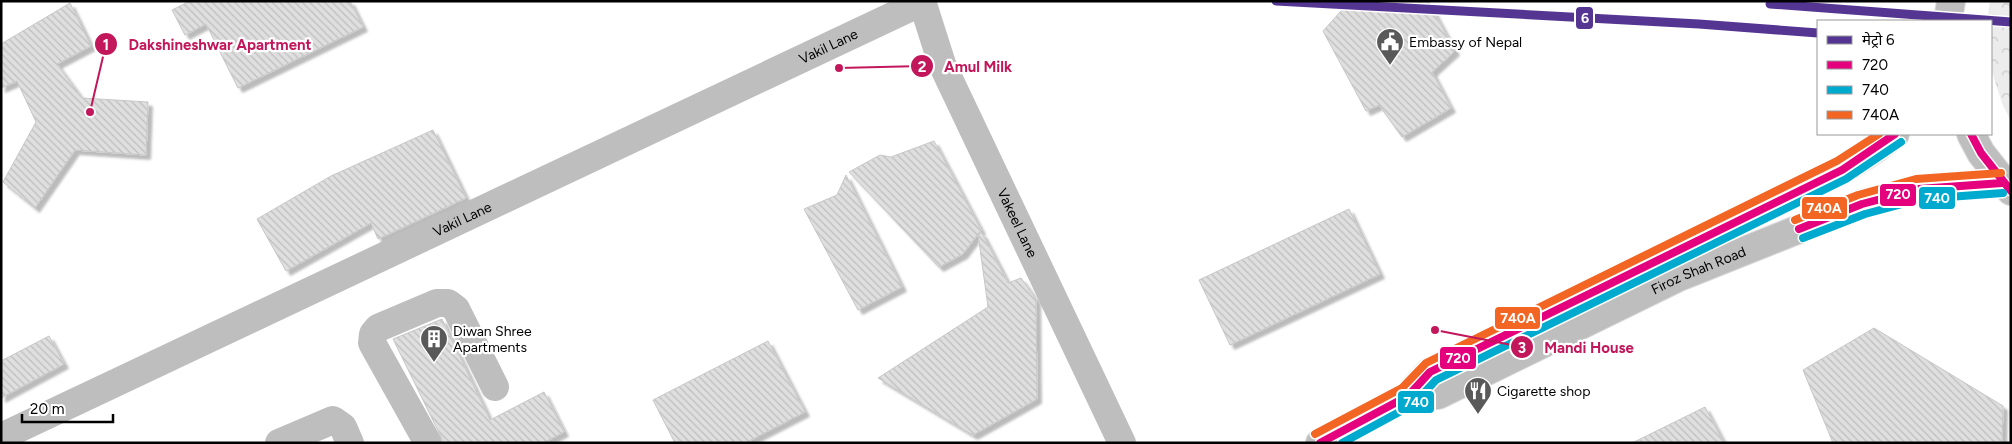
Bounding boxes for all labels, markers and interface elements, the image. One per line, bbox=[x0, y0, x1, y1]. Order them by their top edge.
line badge: 6 bbox=[1575, 6, 1594, 30]
text: 6 bbox=[1581, 10, 1589, 27]
legend bbox=[1817, 20, 1992, 135]
street label: Vakil Lane bbox=[796, 25, 861, 67]
public building icon: Embassy of Nepal bbox=[1375, 27, 1405, 66]
callout: Dakshineshwar Apartment bbox=[94, 29, 322, 59]
text: मेट्रो 6 bbox=[1862, 31, 1895, 49]
place label: Embassy of Nepal bbox=[1409, 34, 1522, 51]
text: 1 bbox=[103, 36, 109, 54]
text: Dakshineshwar Apartment bbox=[128, 36, 312, 54]
callout: Amul Milk bbox=[909, 51, 1022, 81]
text: 720 bbox=[1862, 56, 1888, 74]
text: 2 bbox=[918, 58, 927, 76]
text: Amul Milk bbox=[944, 58, 1012, 76]
text: 740 bbox=[1862, 81, 1889, 99]
text: 740A bbox=[1862, 106, 1899, 124]
line badge: 720 bbox=[1879, 183, 1917, 207]
street label: Vakeel Lane bbox=[994, 186, 1041, 261]
text: 720 bbox=[1886, 186, 1910, 203]
line badge: 740 bbox=[1918, 186, 1956, 210]
text: 740 bbox=[1924, 190, 1950, 207]
line badge: 740A bbox=[1801, 196, 1848, 220]
street label: Vakil Lane bbox=[430, 198, 494, 240]
text: 740A bbox=[1806, 200, 1842, 217]
street label: Firoz Shah Road bbox=[1648, 243, 1748, 298]
line badge: 740A bbox=[1494, 306, 1541, 330]
text: 740A bbox=[1500, 310, 1536, 327]
place label: Diwan Shree Apartments bbox=[453, 323, 532, 356]
building icon: Diwan Shree Apartments bbox=[419, 324, 449, 363]
callout: Mandi House bbox=[1510, 332, 1644, 362]
text: 3 bbox=[1518, 339, 1526, 357]
text: Mandi House bbox=[1544, 339, 1634, 357]
line badge: 720 bbox=[1439, 346, 1477, 370]
text: 720 bbox=[1446, 350, 1470, 367]
restaurant icon: Cigarette shop bbox=[1463, 376, 1493, 415]
place label: Cigarette shop bbox=[1497, 383, 1590, 400]
line badge: 740 bbox=[1397, 390, 1435, 414]
scale bar bbox=[22, 392, 114, 424]
text: 740 bbox=[1403, 394, 1429, 411]
text: 20 m bbox=[30, 400, 64, 418]

